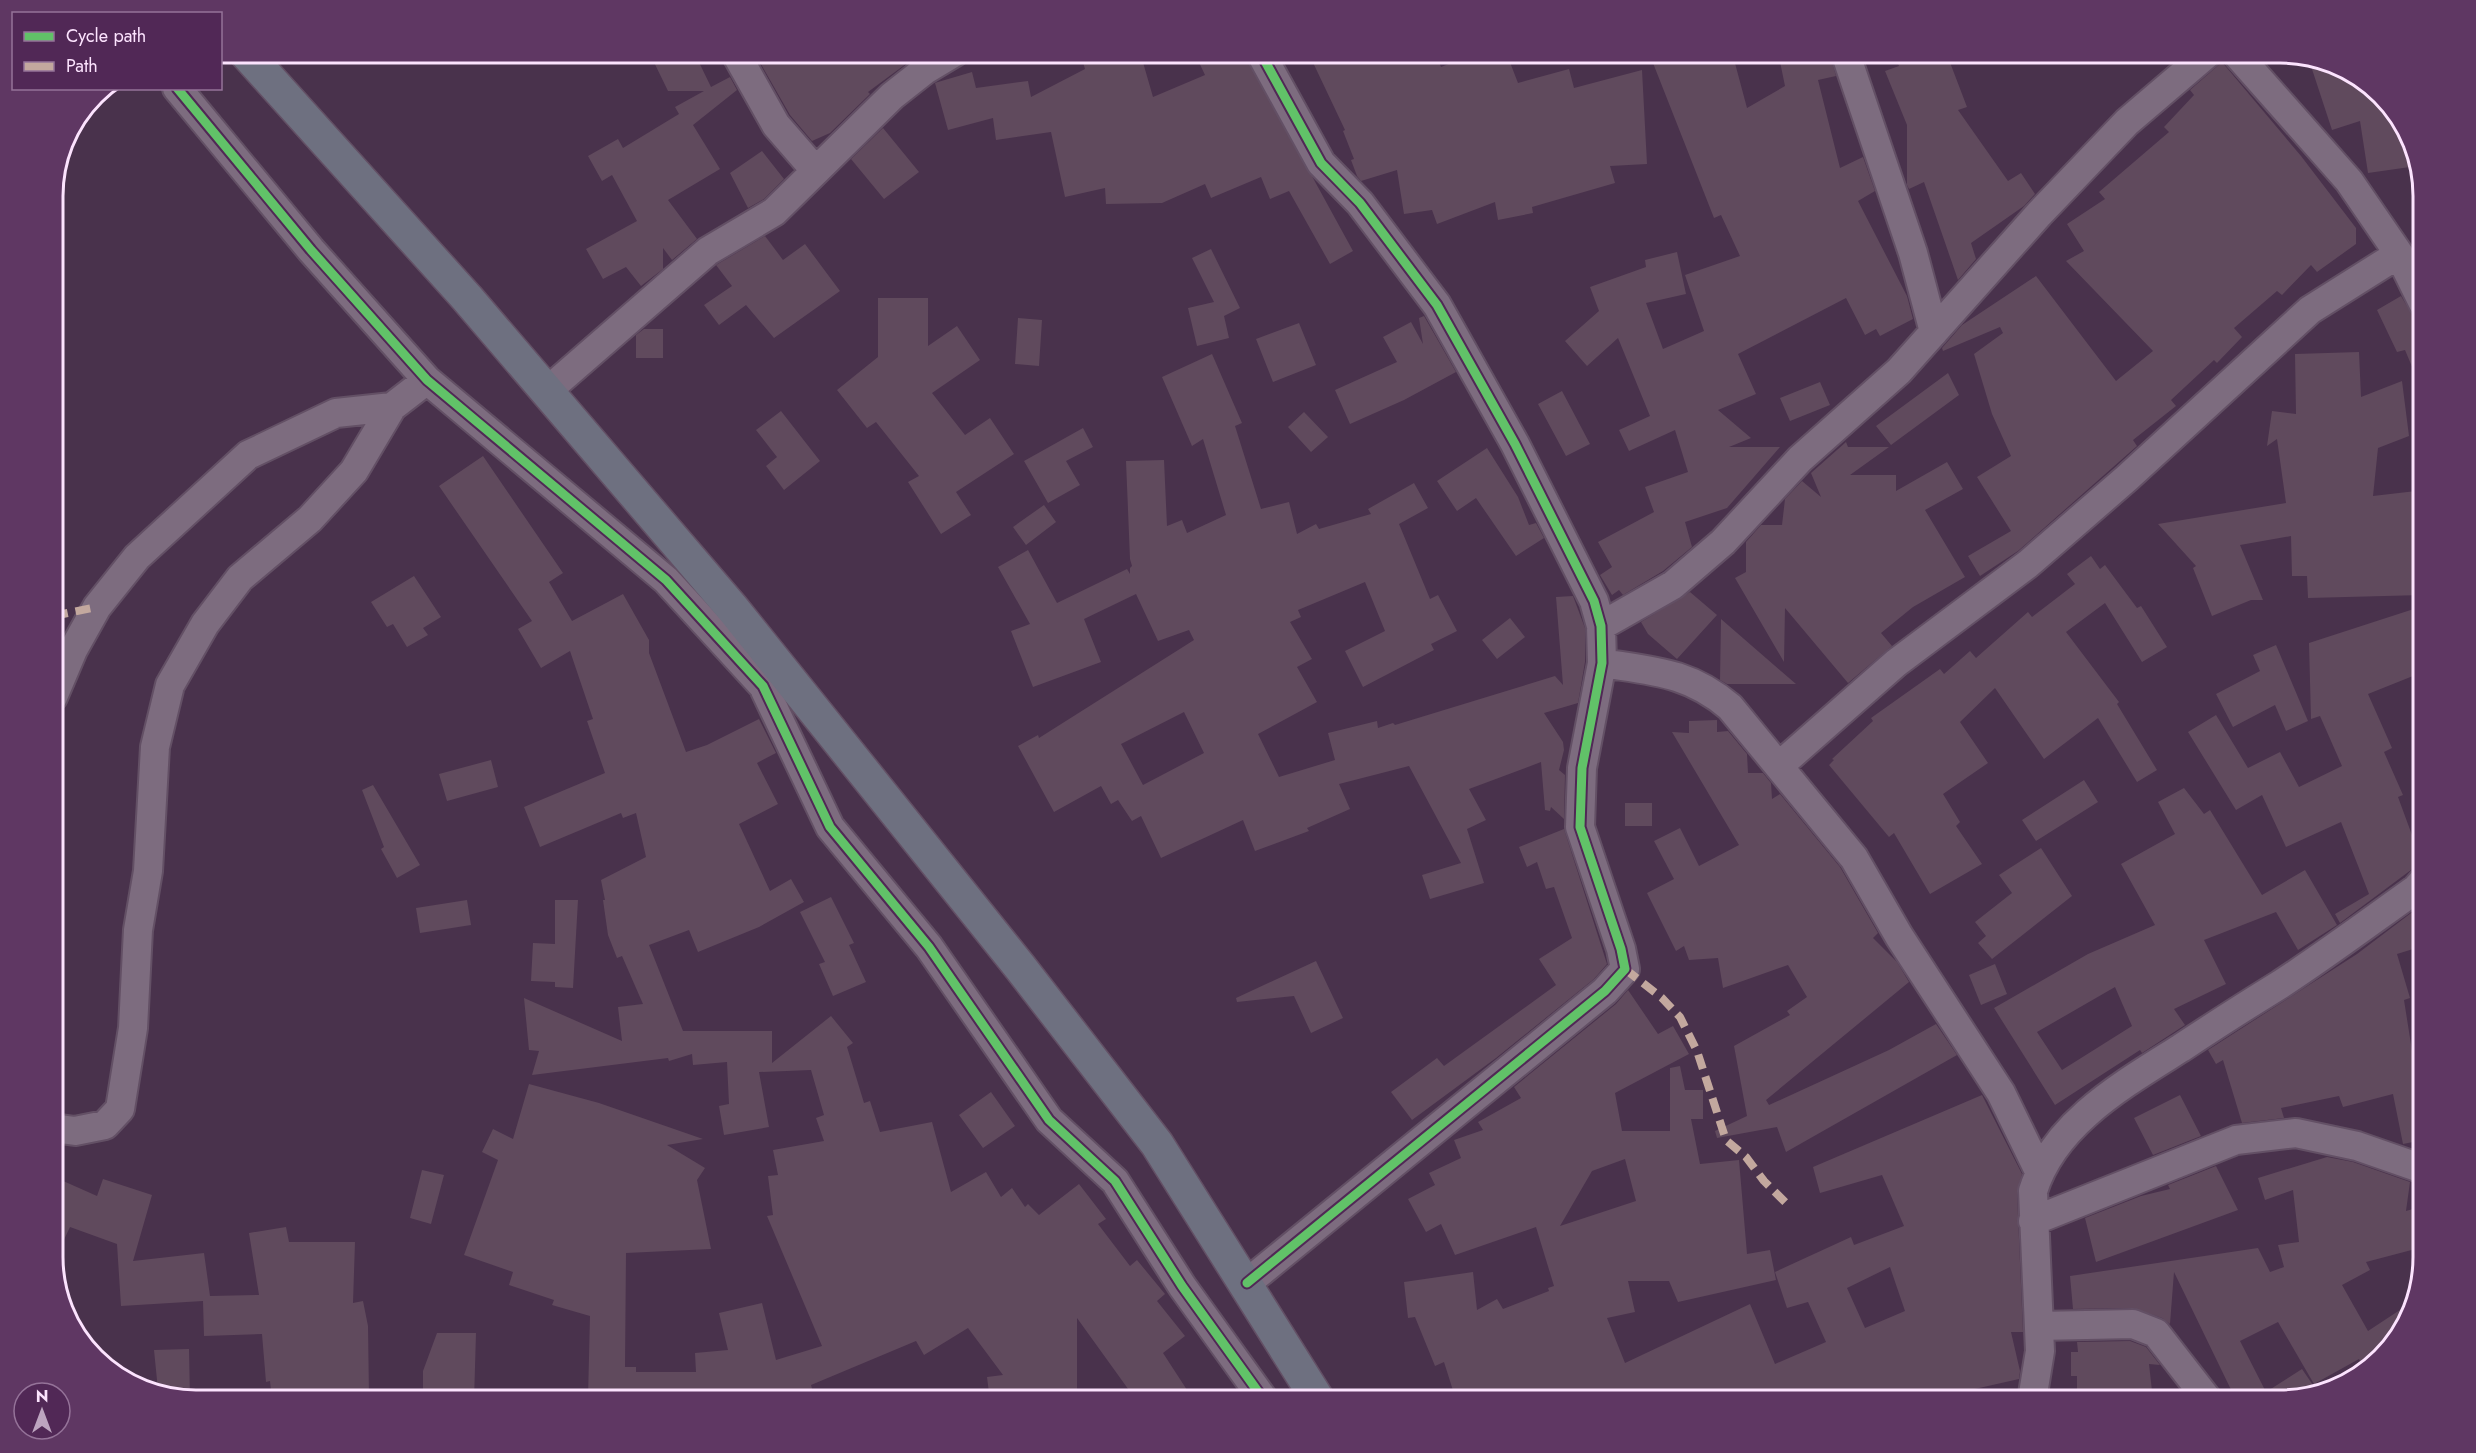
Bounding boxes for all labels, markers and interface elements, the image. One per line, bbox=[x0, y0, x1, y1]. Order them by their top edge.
legend bbox=[12, 12, 222, 90]
text: Cycle path bbox=[66, 23, 146, 49]
text: Path bbox=[66, 53, 98, 79]
north arrow bbox=[12, 1381, 72, 1441]
text: N bbox=[36, 1385, 48, 1408]

